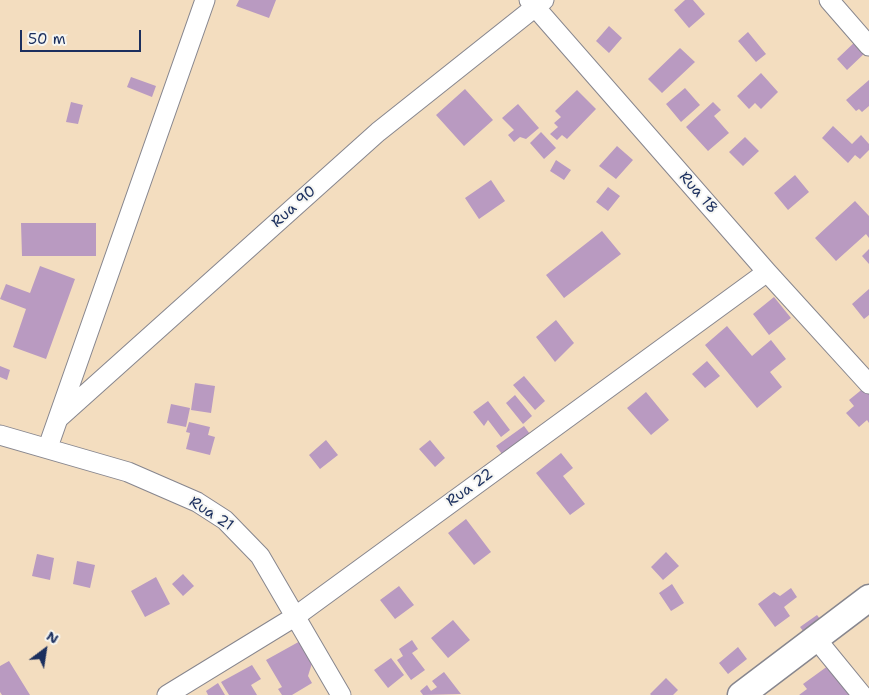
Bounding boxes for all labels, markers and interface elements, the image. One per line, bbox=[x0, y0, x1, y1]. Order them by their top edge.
scale bar bbox=[22, 20, 144, 52]
text: 50 m bbox=[28, 29, 66, 49]
street label: Rua 18 bbox=[675, 168, 721, 218]
street label: Rua 90 bbox=[268, 182, 320, 232]
street label: Rua 22 bbox=[443, 465, 497, 511]
street label: Rua 21 bbox=[186, 493, 236, 535]
north arrow bbox=[20, 625, 70, 675]
text: N bbox=[43, 627, 62, 648]

